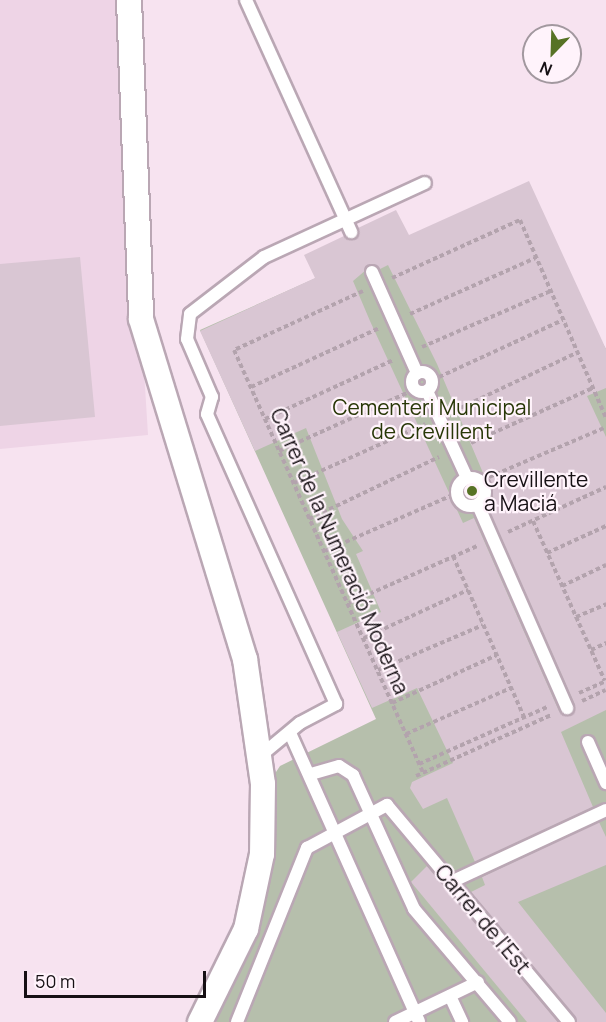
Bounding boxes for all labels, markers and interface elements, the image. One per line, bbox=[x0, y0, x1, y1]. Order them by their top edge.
north arrow bbox=[522, 24, 582, 84]
text: N bbox=[536, 56, 555, 81]
park label: Cementeri Municipal de Crevillent bbox=[333, 394, 531, 444]
street label: Carrer de la Numeració Moderna bbox=[265, 404, 415, 698]
place label: Crevillente a Maciá bbox=[484, 466, 588, 516]
marker: Crevillente a Maciá bbox=[465, 484, 479, 498]
street label: Carrer de l'Est bbox=[430, 859, 536, 979]
scale bar bbox=[27, 959, 208, 997]
text: 50 m bbox=[35, 969, 75, 993]

